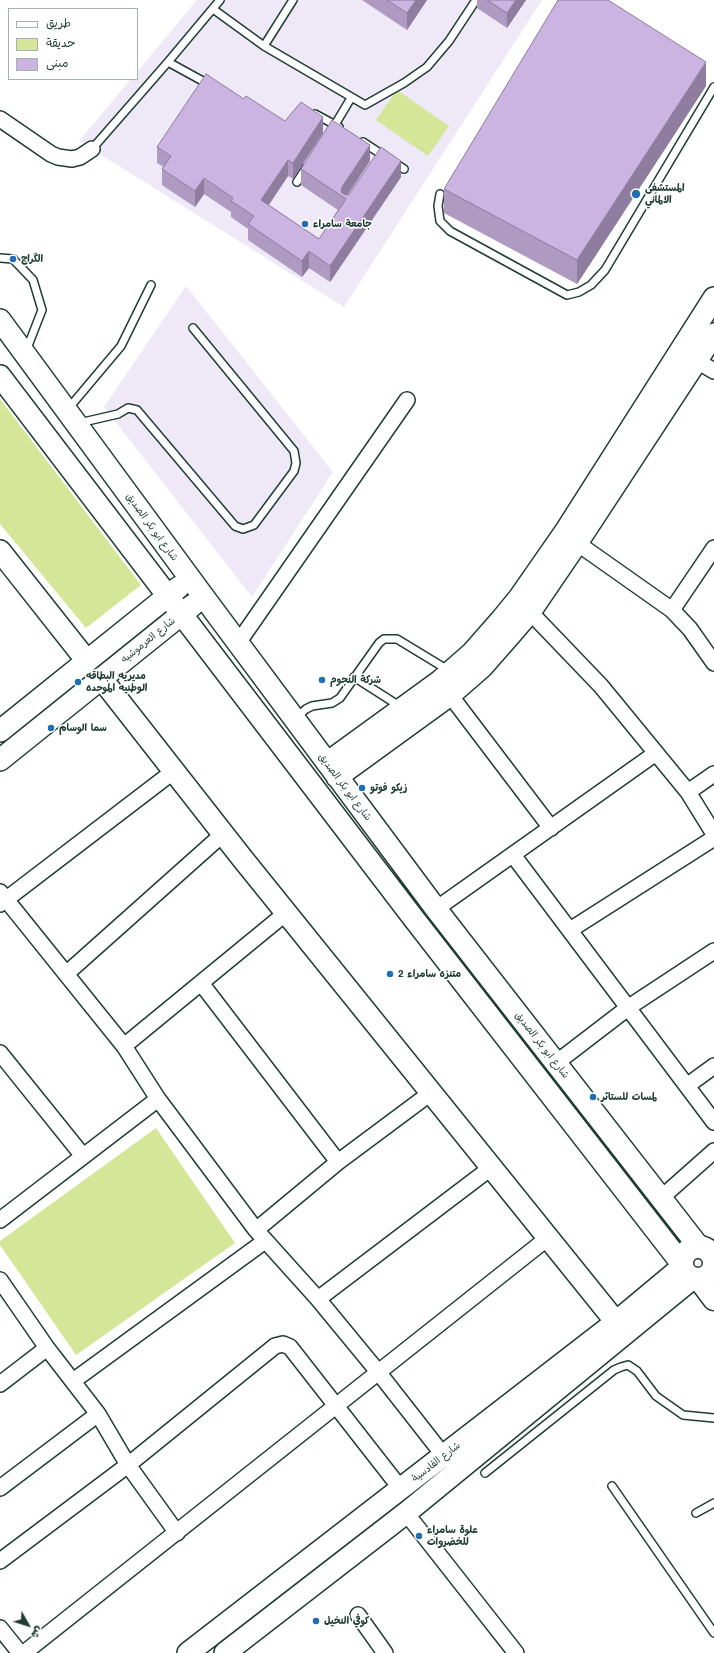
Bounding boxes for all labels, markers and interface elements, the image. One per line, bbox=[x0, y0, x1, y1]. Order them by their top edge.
legend bbox=[8, 8, 138, 80]
text: طريق bbox=[46, 14, 71, 30]
text: حديقة bbox=[46, 34, 75, 50]
text: مبنى bbox=[46, 54, 69, 70]
place label: المستشفى الالماني bbox=[645, 182, 685, 206]
marker: المستشفى الالماني bbox=[630, 188, 642, 200]
place label: جامعة سامراء bbox=[313, 218, 372, 230]
marker: جامعة سامراء bbox=[300, 219, 310, 229]
place label: الگراج bbox=[21, 253, 43, 265]
marker: الگراج bbox=[8, 254, 18, 264]
street label: شارع ابو بكر الصديق bbox=[123, 491, 181, 563]
street label: شارع العرموشيه bbox=[118, 614, 178, 666]
place label: مديريه البطاقه الوطنيه الموحده bbox=[86, 670, 147, 694]
place label: شركة النجوم bbox=[330, 674, 381, 686]
marker: شركة النجوم bbox=[317, 675, 327, 685]
marker: مديريه البطاقه الوطنيه الموحده bbox=[73, 677, 83, 687]
place label: سما الوسام bbox=[59, 722, 107, 734]
marker: سما الوسام bbox=[46, 723, 56, 733]
street label: شارع ابو بكر الصديق bbox=[316, 751, 374, 823]
place label: زيكو فوتو bbox=[370, 782, 407, 794]
marker: زيكو فوتو bbox=[357, 783, 367, 793]
place label: متنزه سامراء 2 bbox=[398, 968, 461, 980]
marker: متنزه سامراء 2 bbox=[385, 969, 395, 979]
street label: شارع ابو بكر الصديق bbox=[512, 1009, 572, 1081]
place label: لمسات للستائر bbox=[601, 1091, 657, 1103]
marker: لمسات للستائر bbox=[588, 1092, 598, 1102]
street label: شارع القادسية bbox=[409, 1439, 463, 1485]
place label: علوة سامراء للخضروات bbox=[427, 1524, 478, 1548]
marker: علوة سامراء للخضروات bbox=[414, 1531, 424, 1541]
north arrow bbox=[8, 1605, 48, 1645]
place label: كوفي النخيل bbox=[324, 1615, 370, 1627]
marker: كوفي النخيل bbox=[311, 1616, 321, 1626]
text: ش bbox=[28, 1623, 47, 1642]

